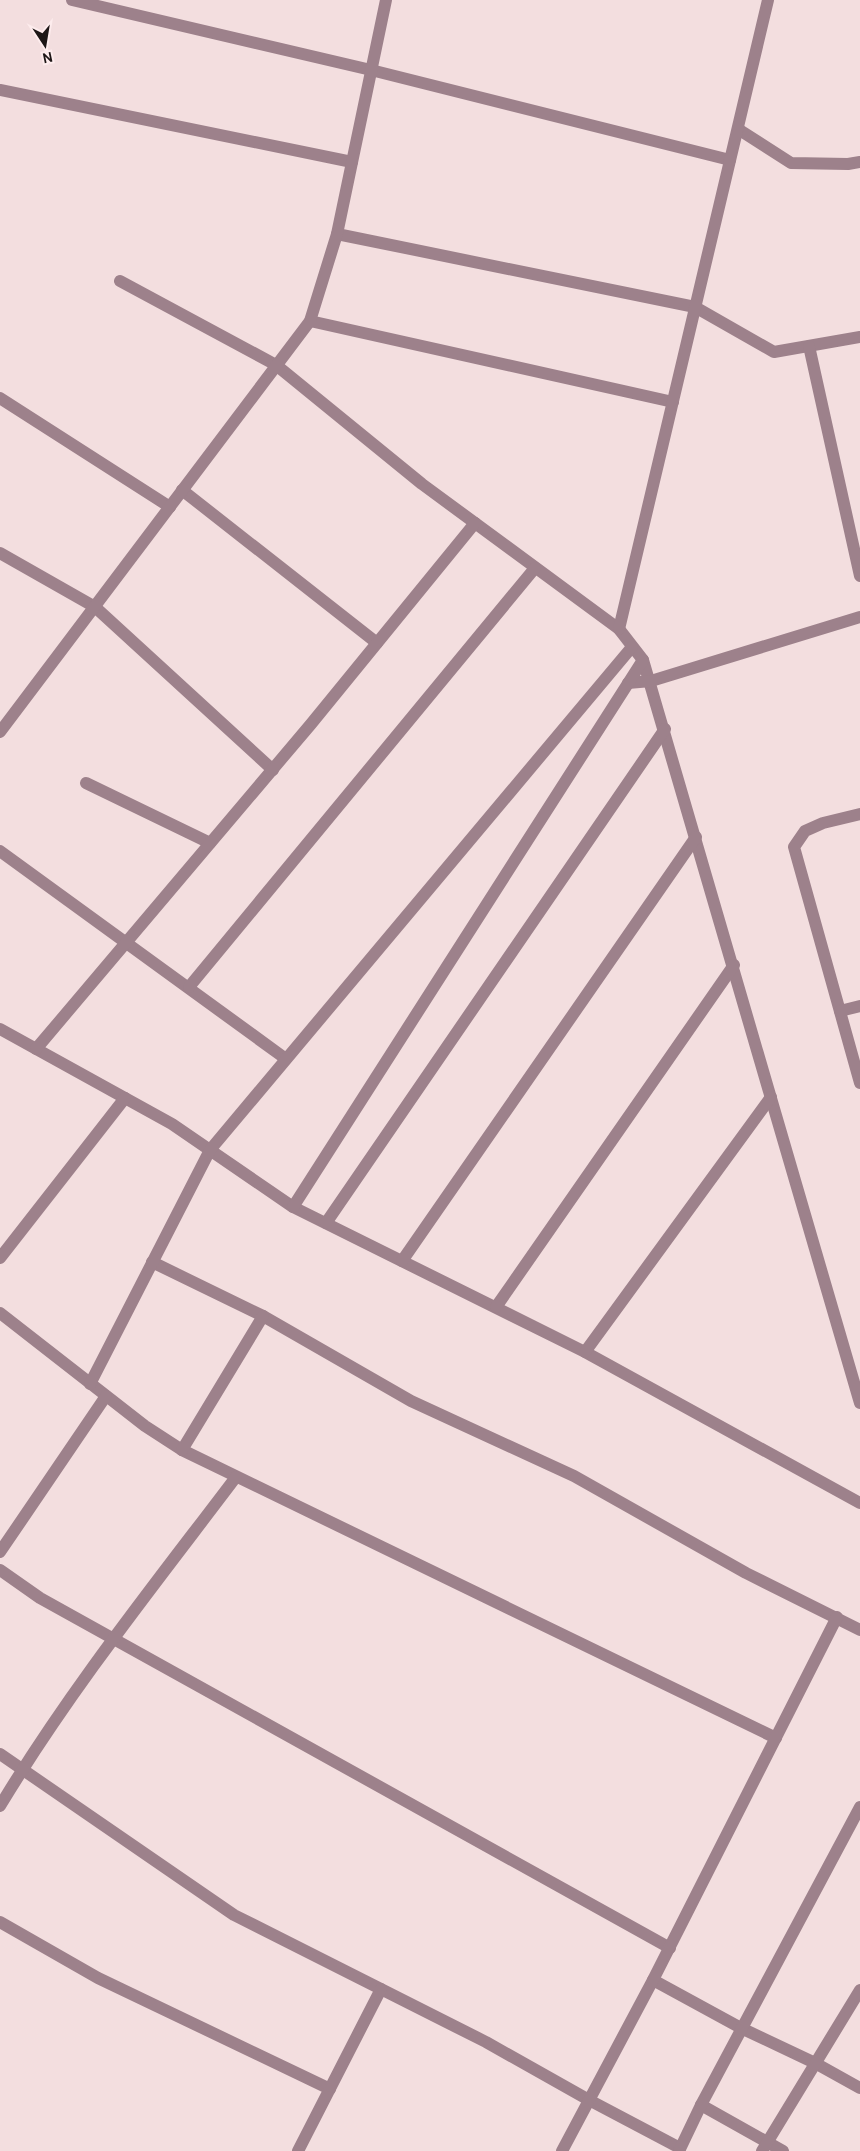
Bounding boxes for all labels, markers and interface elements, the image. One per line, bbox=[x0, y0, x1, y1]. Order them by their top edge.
north arrow bbox=[20, 20, 70, 70]
text: N bbox=[41, 47, 54, 66]

